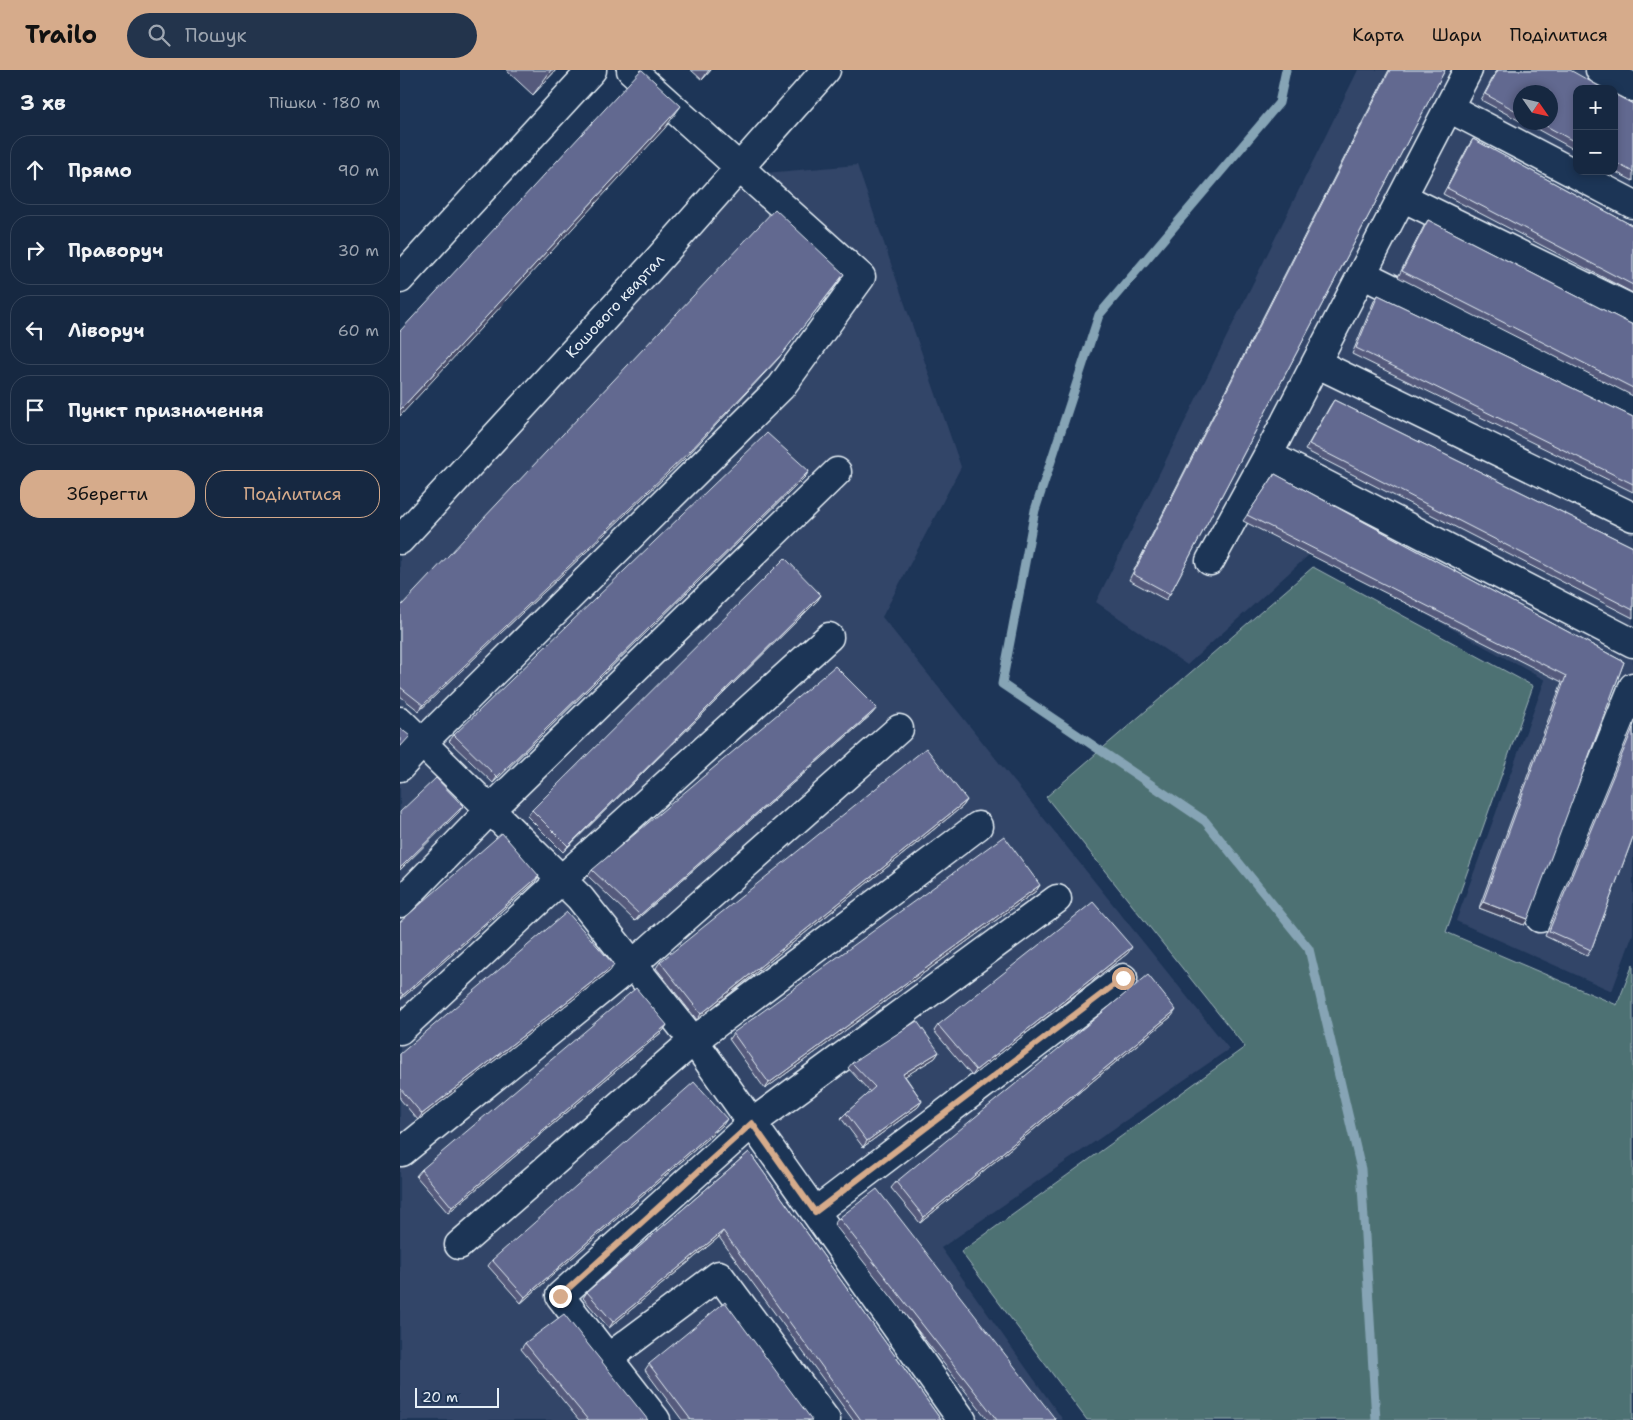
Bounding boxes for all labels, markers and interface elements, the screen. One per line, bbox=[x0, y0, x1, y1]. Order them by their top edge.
search box bbox=[127, 13, 477, 58]
text: Trailo bbox=[25, 19, 97, 51]
icon: search bbox=[145, 21, 173, 49]
text: Пошук bbox=[185, 23, 247, 48]
text: Карта bbox=[1352, 23, 1404, 47]
text: Шари bbox=[1432, 23, 1482, 47]
text: Поділитися bbox=[1510, 23, 1608, 47]
north arrow bbox=[1513, 85, 1558, 130]
map controls bbox=[1573, 85, 1618, 175]
button: + bbox=[1573, 85, 1618, 130]
text: 3 хв bbox=[20, 89, 66, 117]
text: Пішки · 180 m bbox=[269, 92, 380, 113]
button: − bbox=[1573, 130, 1618, 175]
icon: ahead bbox=[21, 156, 49, 184]
text: Прямо bbox=[68, 158, 132, 183]
text: 90 m bbox=[338, 160, 379, 181]
icon: right bbox=[21, 236, 49, 264]
text: Праворуч bbox=[68, 238, 163, 263]
text: 30 m bbox=[338, 240, 379, 261]
street label: Кошового квартал bbox=[561, 249, 669, 362]
icon: left bbox=[21, 316, 49, 344]
text: Ліворуч bbox=[68, 318, 144, 343]
text: 60 m bbox=[338, 320, 379, 341]
icon: arrive bbox=[21, 396, 49, 424]
text: Пункт призначення bbox=[68, 398, 264, 423]
button: Зберегти bbox=[20, 470, 195, 518]
button: Поділитися bbox=[205, 470, 380, 518]
route start bbox=[1112, 967, 1135, 990]
route end bbox=[549, 1285, 572, 1308]
scale bar bbox=[415, 1385, 499, 1408]
text: 20 m bbox=[422, 1388, 458, 1406]

